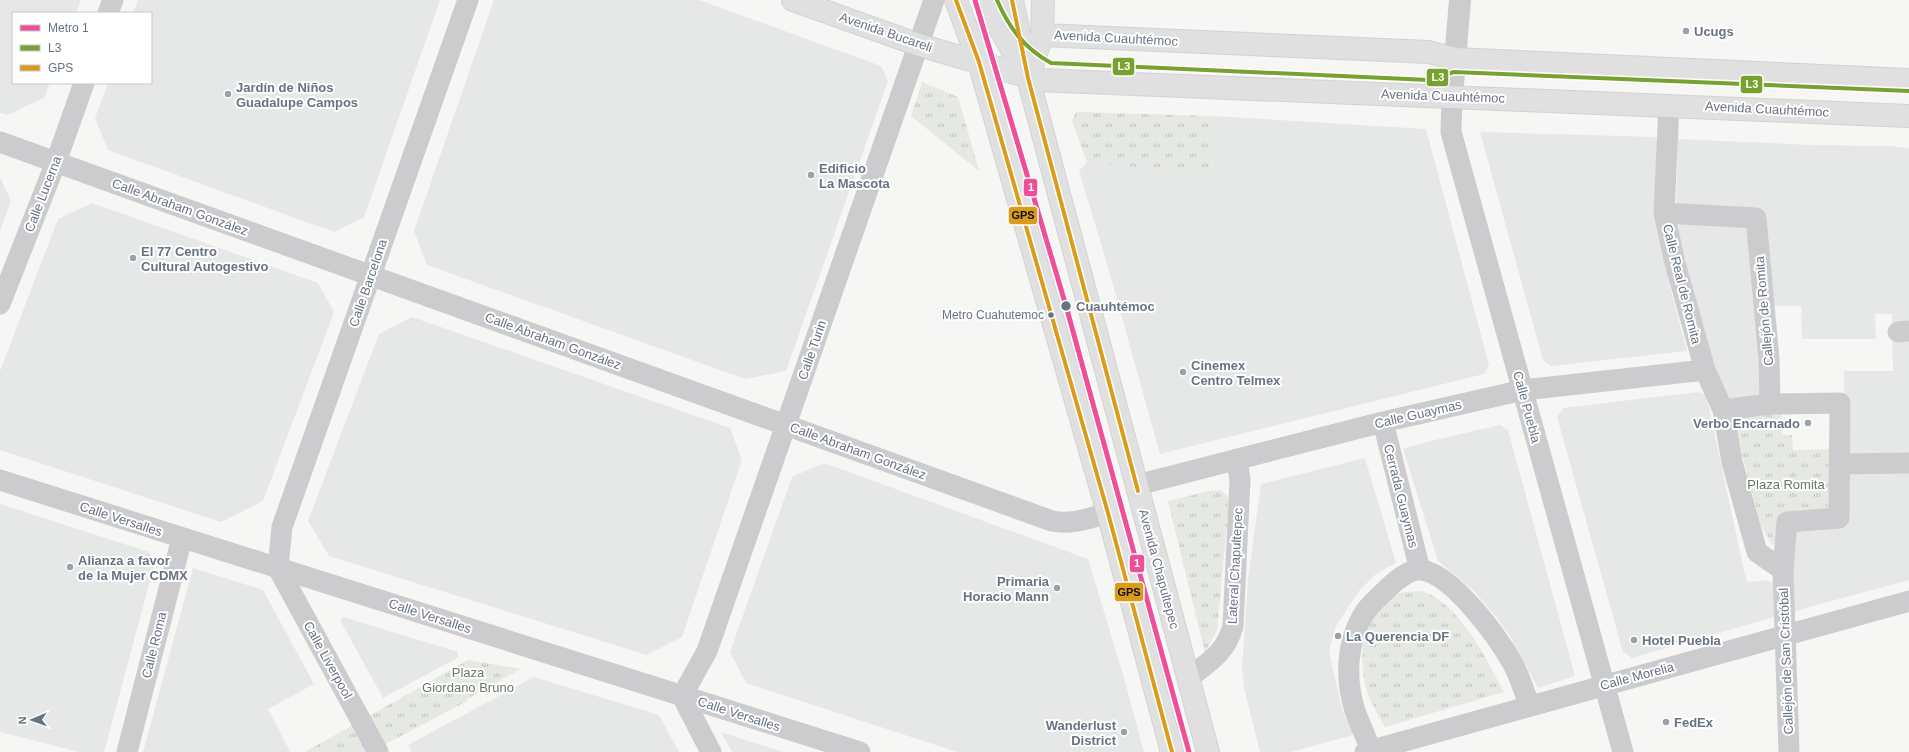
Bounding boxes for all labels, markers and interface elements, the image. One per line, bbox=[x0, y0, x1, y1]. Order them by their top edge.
street label: Avenida Bucareli bbox=[838, 9, 935, 55]
legend bbox=[12, 12, 152, 84]
text: Metro 1 bbox=[48, 21, 89, 35]
place label: Ucugs bbox=[1694, 24, 1734, 39]
marker: Ucugs bbox=[1681, 26, 1691, 36]
street label: Avenida Cuauhtémoc bbox=[1054, 27, 1179, 49]
text: L3 bbox=[48, 41, 62, 55]
line badge: L3 bbox=[1112, 57, 1135, 76]
text: L3 bbox=[1118, 60, 1130, 72]
text: GPS bbox=[48, 61, 73, 75]
line badge: L3 bbox=[1426, 68, 1449, 87]
text: L3 bbox=[1432, 71, 1444, 83]
line badge: L3 bbox=[1740, 75, 1763, 94]
text: L3 bbox=[1746, 78, 1758, 90]
place label: Jardín de Niños Guadalupe Campos bbox=[236, 80, 358, 110]
street label: Avenida Cuauhtémoc bbox=[1381, 86, 1506, 106]
marker: Jardín de Niños Guadalupe Campos bbox=[223, 89, 233, 99]
street label: Avenida Cuauhtémoc bbox=[1705, 98, 1830, 120]
street label: Calle Lucerna bbox=[22, 153, 65, 234]
place label: Edificio La Mascota bbox=[819, 161, 891, 191]
marker: Edificio La Mascota bbox=[806, 170, 816, 180]
street label: Calle Abraham González bbox=[110, 175, 250, 239]
line badge: 1 bbox=[1023, 178, 1038, 197]
text: 1 bbox=[1028, 181, 1034, 193]
line badge: GPS bbox=[1008, 206, 1038, 225]
text: GPS bbox=[1011, 209, 1035, 221]
street label: Calle Real de Romita bbox=[1660, 223, 1704, 346]
street label: Calle Barcelona bbox=[346, 236, 390, 329]
place label: El 77 Centro Cultural Autogestivo bbox=[141, 244, 268, 274]
marker: El 77 Centro Cultural Autogestivo bbox=[128, 253, 138, 263]
street label: Callejón de Romita bbox=[1752, 255, 1776, 366]
marker: Cuauhtémoc bbox=[1059, 299, 1073, 313]
place label: Cuauhtémoc bbox=[1076, 299, 1155, 314]
place label: Metro Cuahutemoc bbox=[942, 308, 1044, 322]
street label: Calle Abraham González bbox=[483, 309, 623, 373]
marker: Metro Cuahutemoc bbox=[1046, 310, 1056, 320]
street label: Calle Turin bbox=[795, 318, 829, 382]
place label: Cinemex Centro Telmex bbox=[1191, 358, 1281, 388]
marker: Cinemex Centro Telmex bbox=[1178, 367, 1188, 377]
street label: Calle Puebla bbox=[1510, 369, 1544, 445]
street label: Calle Guaymas bbox=[1373, 397, 1463, 431]
place label: Verbo Encarnado bbox=[1693, 416, 1800, 431]
marker: Verbo Encarnado bbox=[1803, 418, 1813, 428]
street label: Calle Abraham González bbox=[788, 419, 928, 483]
street label: Cerrada Guaymas bbox=[1381, 443, 1421, 550]
park label: Plaza Romita bbox=[1747, 477, 1825, 492]
street label: Calle Versalles bbox=[78, 499, 165, 540]
street label: Avenida Chapultepec bbox=[1136, 507, 1182, 631]
street label: Lateral Chapultepec bbox=[1224, 507, 1246, 624]
place label: Alianza a favor de la Mujer CDMX bbox=[78, 553, 188, 583]
line badge: 1 bbox=[1129, 554, 1145, 573]
text: 1 bbox=[1134, 557, 1140, 569]
marker: Alianza a favor de la Mujer CDMX bbox=[65, 562, 75, 572]
place label: Primaria Horacio Mann bbox=[963, 574, 1050, 604]
line badge: GPS bbox=[1114, 582, 1144, 602]
marker: Primaria Horacio Mann bbox=[1052, 583, 1062, 593]
text: GPS bbox=[1117, 586, 1141, 598]
street label: Callejón de San Cristóbal bbox=[1776, 587, 1796, 735]
street label: Calle Versalles bbox=[387, 596, 474, 637]
street label: Calle Roma bbox=[139, 609, 170, 680]
street label: Calle Liverpool bbox=[301, 619, 355, 701]
place label: La Querencia DF bbox=[1346, 629, 1449, 644]
marker: La Querencia DF bbox=[1333, 631, 1343, 641]
place label: Hotel Puebla bbox=[1642, 633, 1722, 648]
marker: Hotel Puebla bbox=[1629, 635, 1639, 645]
street label: Calle Morelia bbox=[1598, 659, 1676, 693]
park label: Plaza Giordano Bruno bbox=[422, 665, 514, 695]
street label: Calle Versalles bbox=[696, 694, 783, 735]
north arrow bbox=[12, 700, 52, 740]
place label: FedEx bbox=[1674, 715, 1714, 730]
text: N bbox=[16, 716, 28, 725]
marker: FedEx bbox=[1661, 717, 1671, 727]
place label: Wanderlust District bbox=[1046, 718, 1117, 748]
marker: Wanderlust District bbox=[1119, 727, 1129, 737]

